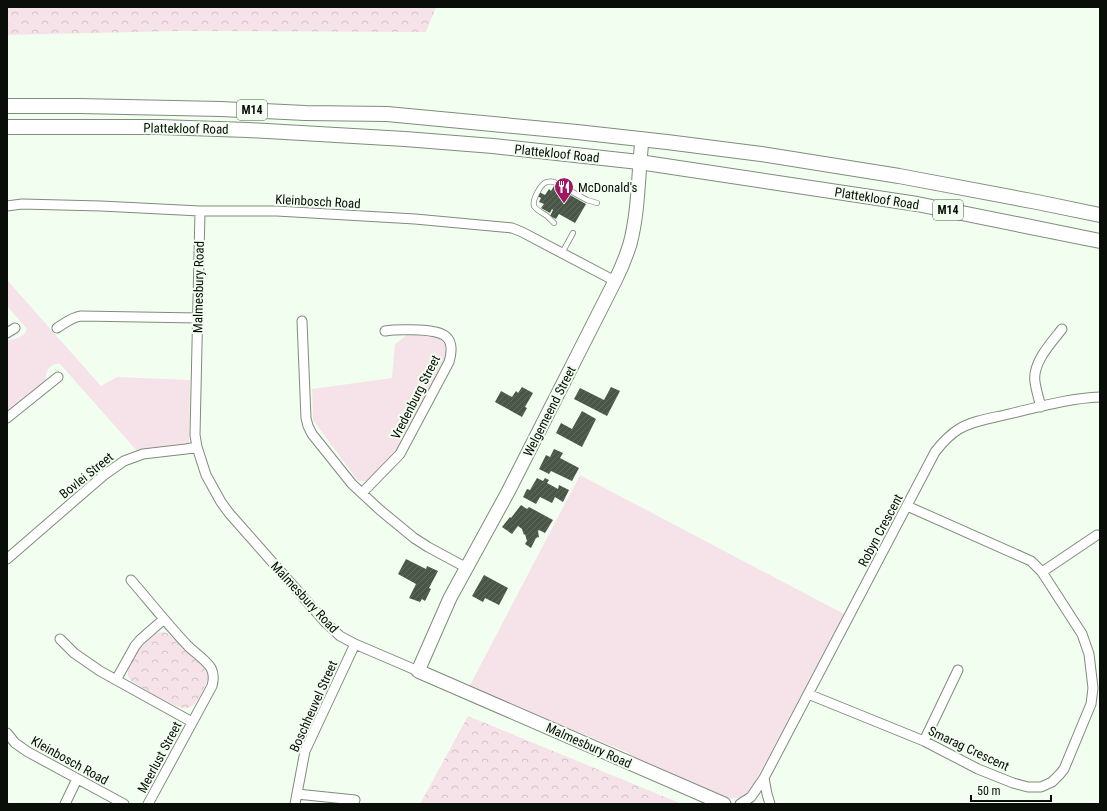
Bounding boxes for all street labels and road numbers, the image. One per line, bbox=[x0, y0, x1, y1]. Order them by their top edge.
road number: M14 bbox=[237, 100, 267, 120]
street label: Plattekloof Road bbox=[143, 120, 229, 137]
street label: Plattekloof Road bbox=[514, 142, 600, 165]
street label: Plattekloof Road bbox=[834, 184, 920, 213]
street label: Kleinbosch Road bbox=[275, 192, 361, 211]
road number: M14 bbox=[933, 200, 963, 220]
street label: Malmesbury Road bbox=[190, 241, 207, 333]
street label: Vredenburg Street bbox=[388, 353, 443, 442]
street label: Welgemeend Street bbox=[520, 363, 579, 459]
street label: Bovlei Street bbox=[56, 449, 116, 502]
street label: Robyn Crescent bbox=[855, 491, 906, 569]
street label: Malmesbury Road bbox=[268, 559, 342, 636]
street label: Boschheuvel Street bbox=[287, 658, 340, 754]
street label: Meerlust Street bbox=[134, 719, 185, 795]
street label: Malmesbury Road bbox=[544, 720, 634, 771]
street label: Smarag Crescent bbox=[926, 723, 1012, 774]
street label: Kleinbosch Road bbox=[29, 733, 111, 788]

